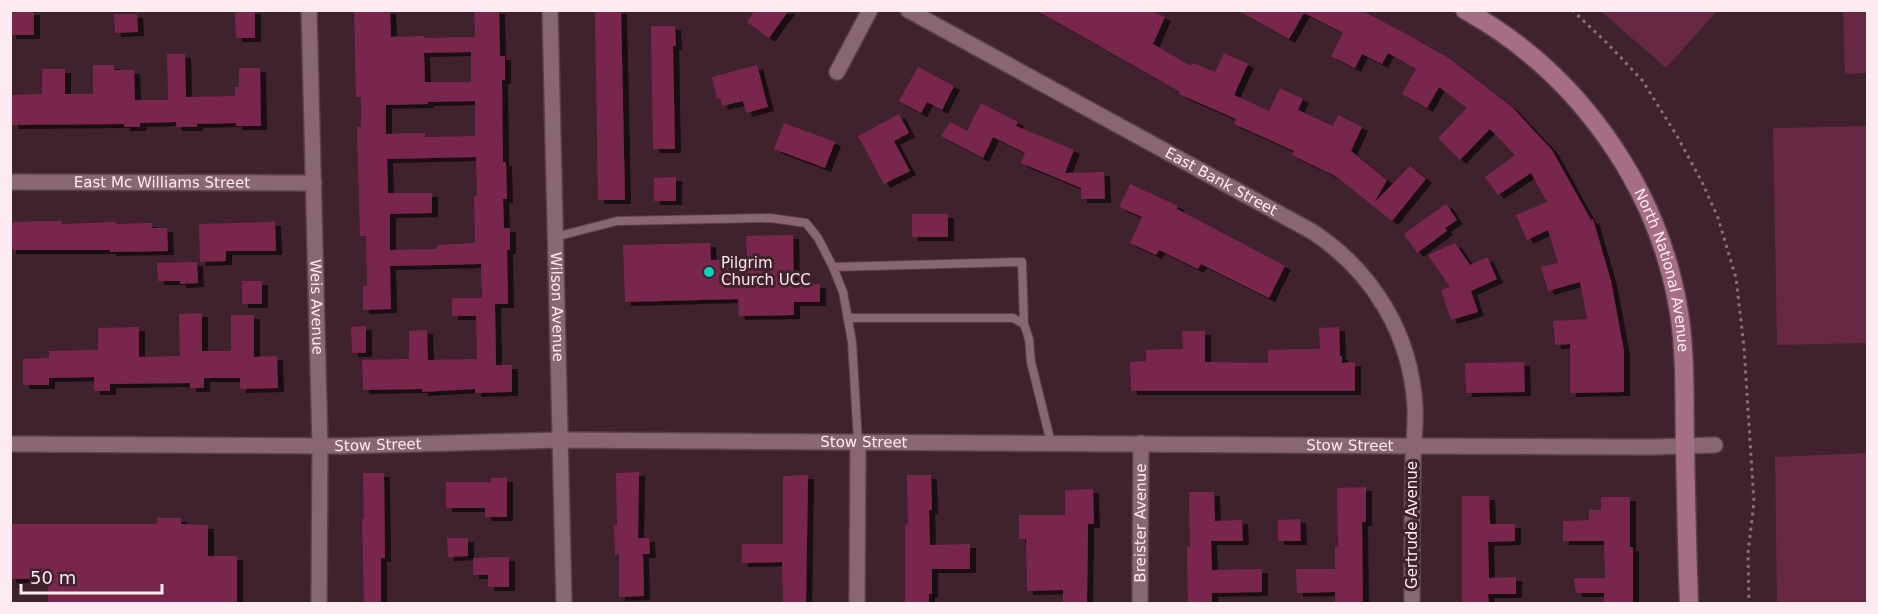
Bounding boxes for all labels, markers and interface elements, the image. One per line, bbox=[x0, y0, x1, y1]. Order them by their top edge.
street label: East Bank Street bbox=[1162, 144, 1280, 220]
street label: East Mc Williams Street bbox=[74, 173, 250, 192]
street label: North National Avenue bbox=[1630, 185, 1692, 353]
street label: Wilson Avenue bbox=[547, 252, 567, 362]
place label: Pilgrim Church UCC bbox=[721, 254, 811, 289]
street label: Weis Avenue bbox=[306, 259, 327, 355]
marker: Pilgrim Church UCC bbox=[702, 265, 716, 279]
street label: Stow Street bbox=[820, 433, 908, 451]
street label: Stow Street bbox=[334, 435, 422, 455]
street label: Stow Street bbox=[1306, 436, 1394, 455]
street label: Gertrude Avenue bbox=[1403, 461, 1421, 589]
street label: Breister Avenue bbox=[1131, 463, 1150, 583]
scale bar bbox=[21, 557, 162, 595]
text: 50 m bbox=[30, 567, 76, 588]

